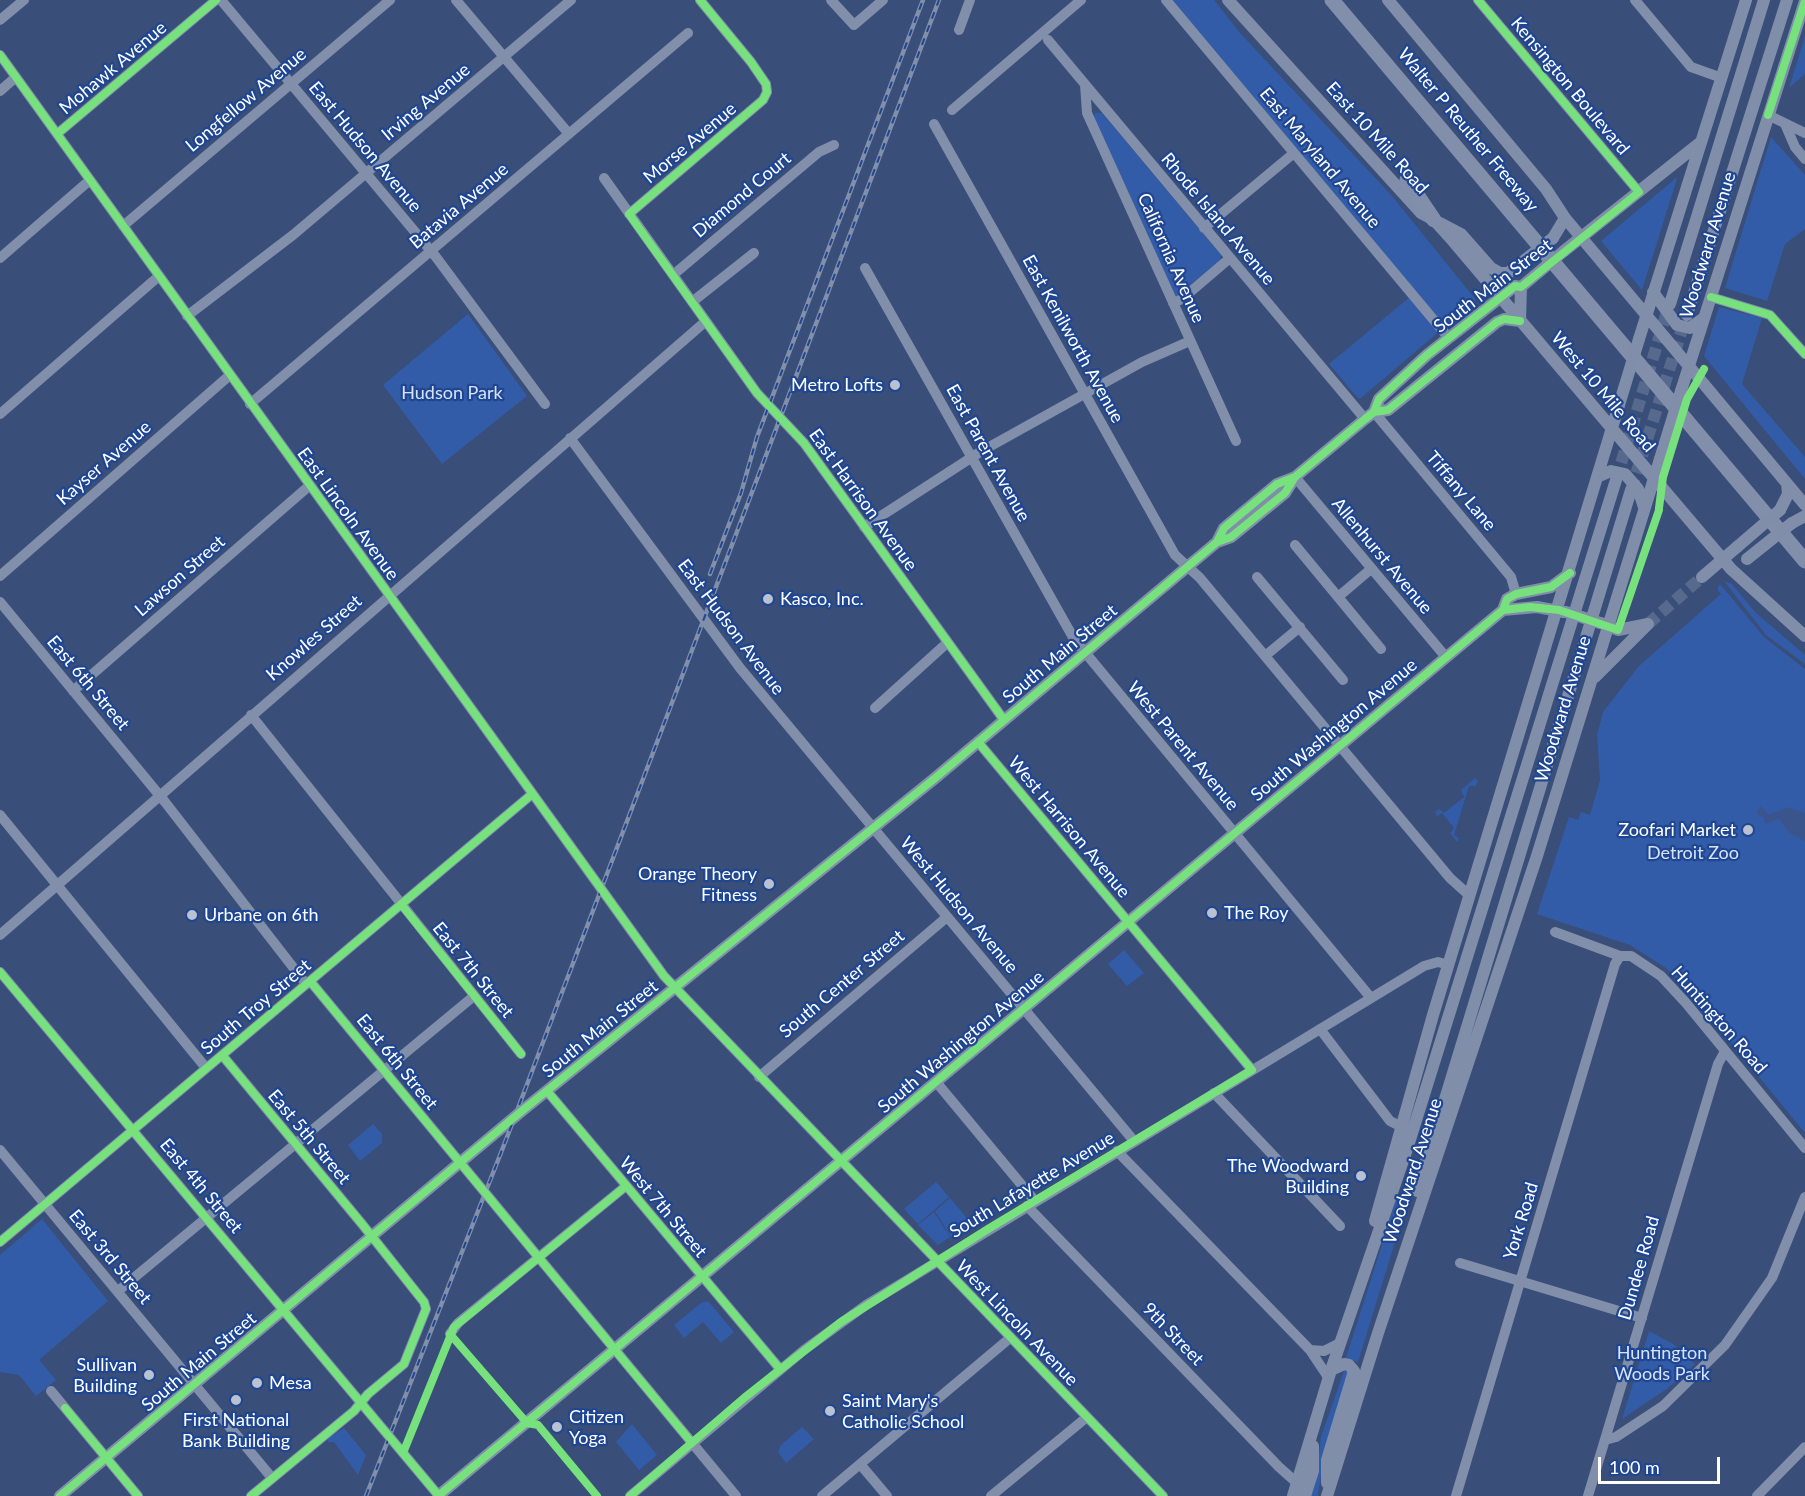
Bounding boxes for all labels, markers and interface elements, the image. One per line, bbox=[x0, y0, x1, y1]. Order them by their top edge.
street label: Kensington Boulevard bbox=[1506, 13, 1634, 159]
street label: Mohawk Avenue bbox=[55, 17, 171, 119]
street label: Longfellow Avenue bbox=[181, 43, 311, 157]
street label: Walter P Reuther Freeway bbox=[1393, 44, 1543, 216]
street label: Irving Avenue bbox=[377, 59, 475, 145]
street label: East Hudson Avenue bbox=[304, 77, 426, 217]
street label: East 10 Mile Road bbox=[1321, 78, 1433, 198]
street label: East Maryland Avenue bbox=[1255, 83, 1385, 233]
street label: Morse Avenue bbox=[639, 98, 741, 188]
street label: Diamond Court bbox=[688, 148, 796, 242]
street label: Rhode Island Avenue bbox=[1156, 149, 1280, 289]
street label: Batavia Avenue bbox=[405, 158, 513, 254]
street label: Woodward Avenue bbox=[1676, 169, 1740, 321]
street label: California Avenue bbox=[1133, 190, 1209, 326]
street label: South Main Street bbox=[1429, 234, 1557, 338]
street label: East Kenilworth Avenue bbox=[1018, 251, 1128, 427]
street label: West 10 Mile Road bbox=[1546, 327, 1660, 457]
place label: Metro Lofts bbox=[791, 374, 883, 396]
marker: Metro Lofts bbox=[888, 378, 902, 392]
street label: East Parent Avenue bbox=[941, 381, 1035, 525]
park label: Hudson Park bbox=[401, 382, 503, 404]
street label: Kayser Avenue bbox=[52, 416, 156, 510]
street label: East Harrison Avenue bbox=[804, 425, 922, 575]
street label: East Lincoln Avenue bbox=[293, 443, 403, 585]
street label: Tiffany Lane bbox=[1421, 447, 1501, 535]
street label: Allenhurst Avenue bbox=[1327, 493, 1437, 619]
street label: Lawson Street bbox=[131, 531, 229, 621]
street label: East Hudson Avenue bbox=[673, 555, 789, 699]
place label: Kasco, Inc. bbox=[780, 588, 864, 610]
street label: Knowles Street bbox=[262, 591, 366, 685]
marker: Kasco, Inc. bbox=[761, 592, 775, 606]
street label: South Main Street bbox=[998, 600, 1122, 708]
street label: East 6th Street bbox=[42, 631, 134, 735]
street label: Woodward Avenue bbox=[1531, 633, 1595, 785]
street label: South Washington Avenue bbox=[1247, 654, 1421, 806]
street label: West Parent Avenue bbox=[1123, 677, 1243, 815]
street label: West Harrison Avenue bbox=[1003, 752, 1135, 902]
place label: Zoofari Market bbox=[1618, 819, 1736, 841]
marker: Zoofari Market bbox=[1741, 823, 1755, 837]
street label: West Hudson Avenue bbox=[895, 832, 1023, 978]
park label: Detroit Zoo bbox=[1647, 842, 1739, 864]
place label: Orange Theory Fitness bbox=[638, 863, 757, 906]
marker: Orange Theory Fitness bbox=[762, 877, 776, 891]
place label: The Roy bbox=[1224, 902, 1289, 924]
place label: Urbane on 6th bbox=[204, 904, 318, 926]
marker: The Roy bbox=[1205, 906, 1219, 920]
marker: Urbane on 6th bbox=[185, 908, 199, 922]
street label: East 7th Street bbox=[428, 918, 518, 1022]
street label: South Center Street bbox=[775, 925, 909, 1043]
street label: South Troy Street bbox=[197, 955, 315, 1059]
street label: Huntington Road bbox=[1666, 962, 1772, 1078]
street label: South Washington Avenue bbox=[874, 966, 1048, 1118]
street label: South Main Street bbox=[538, 976, 662, 1082]
street label: East 6th Street bbox=[352, 1010, 442, 1114]
street label: East 5th Street bbox=[263, 1085, 355, 1189]
street label: Woodward Avenue bbox=[1379, 1096, 1447, 1246]
street label: South Lafayette Avenue bbox=[946, 1127, 1118, 1243]
street label: East 4th Street bbox=[155, 1134, 247, 1238]
street label: West 7th Street bbox=[615, 1152, 711, 1262]
place label: The Woodward Building bbox=[1227, 1155, 1349, 1198]
marker: The Woodward Building bbox=[1354, 1169, 1368, 1183]
street label: York Road bbox=[1499, 1180, 1543, 1262]
street label: East 3rd Street bbox=[64, 1205, 156, 1309]
street label: Dundee Road bbox=[1614, 1213, 1664, 1323]
street label: West Lincoln Avenue bbox=[951, 1256, 1083, 1390]
street label: 9th Street bbox=[1138, 1298, 1208, 1370]
street label: South Main Street bbox=[137, 1308, 261, 1416]
park label: Huntington Woods Park bbox=[1614, 1342, 1710, 1384]
place label: Sullivan Building bbox=[73, 1354, 137, 1396]
marker: Sullivan Building bbox=[142, 1368, 156, 1382]
place label: Mesa bbox=[269, 1372, 312, 1394]
marker: Mesa bbox=[250, 1376, 264, 1390]
place label: Saint Mary's Catholic School bbox=[842, 1390, 964, 1432]
marker: First National Bank Building bbox=[229, 1393, 243, 1407]
marker: Saint Mary's Catholic School bbox=[823, 1404, 837, 1418]
place label: Citizen Yoga bbox=[569, 1406, 624, 1448]
place label: First National Bank Building bbox=[182, 1409, 290, 1452]
marker: Citizen Yoga bbox=[550, 1420, 564, 1434]
scale bar bbox=[1601, 1445, 1722, 1483]
text: 100 m bbox=[1609, 1456, 1660, 1478]

